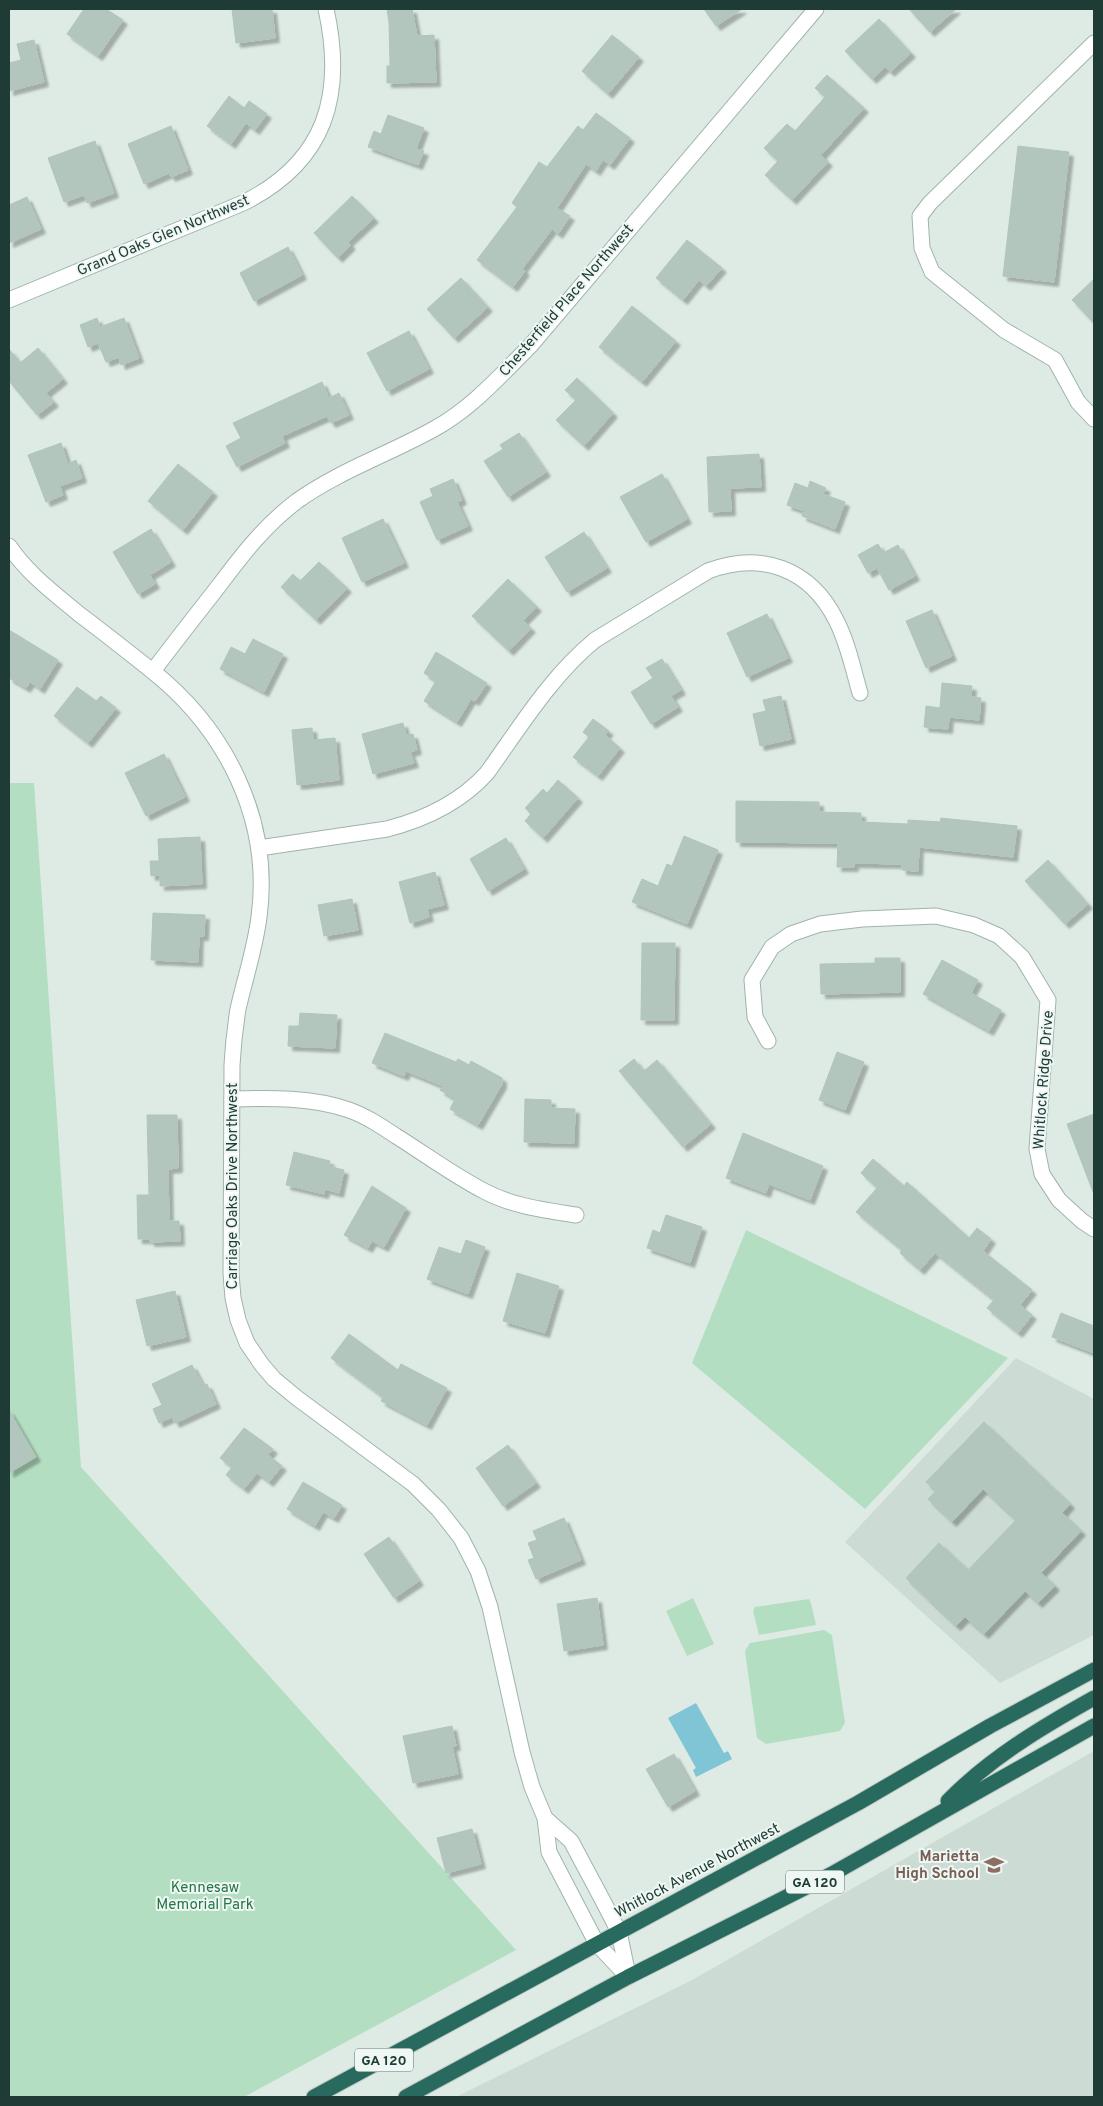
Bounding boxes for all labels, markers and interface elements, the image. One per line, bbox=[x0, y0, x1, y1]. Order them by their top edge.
street label: Grand Oaks Glen Northwest bbox=[74, 191, 253, 281]
street label: Chesterfield Place Northwest bbox=[496, 221, 639, 381]
street label: Whitlock Ridge Drive bbox=[1030, 1010, 1059, 1150]
street label: Carriage Oaks Drive Northwest bbox=[224, 1083, 243, 1289]
street label: Whitlock Avenue Northwest bbox=[612, 1820, 784, 1923]
place label: Marietta High School bbox=[895, 1848, 979, 1884]
school or university icon: Marietta High School bbox=[983, 1854, 1005, 1876]
road number: GA 120 bbox=[786, 1870, 844, 1894]
park label: Kennesaw Memorial Park bbox=[156, 1879, 254, 1915]
road number: GA 120 bbox=[355, 2048, 413, 2072]

